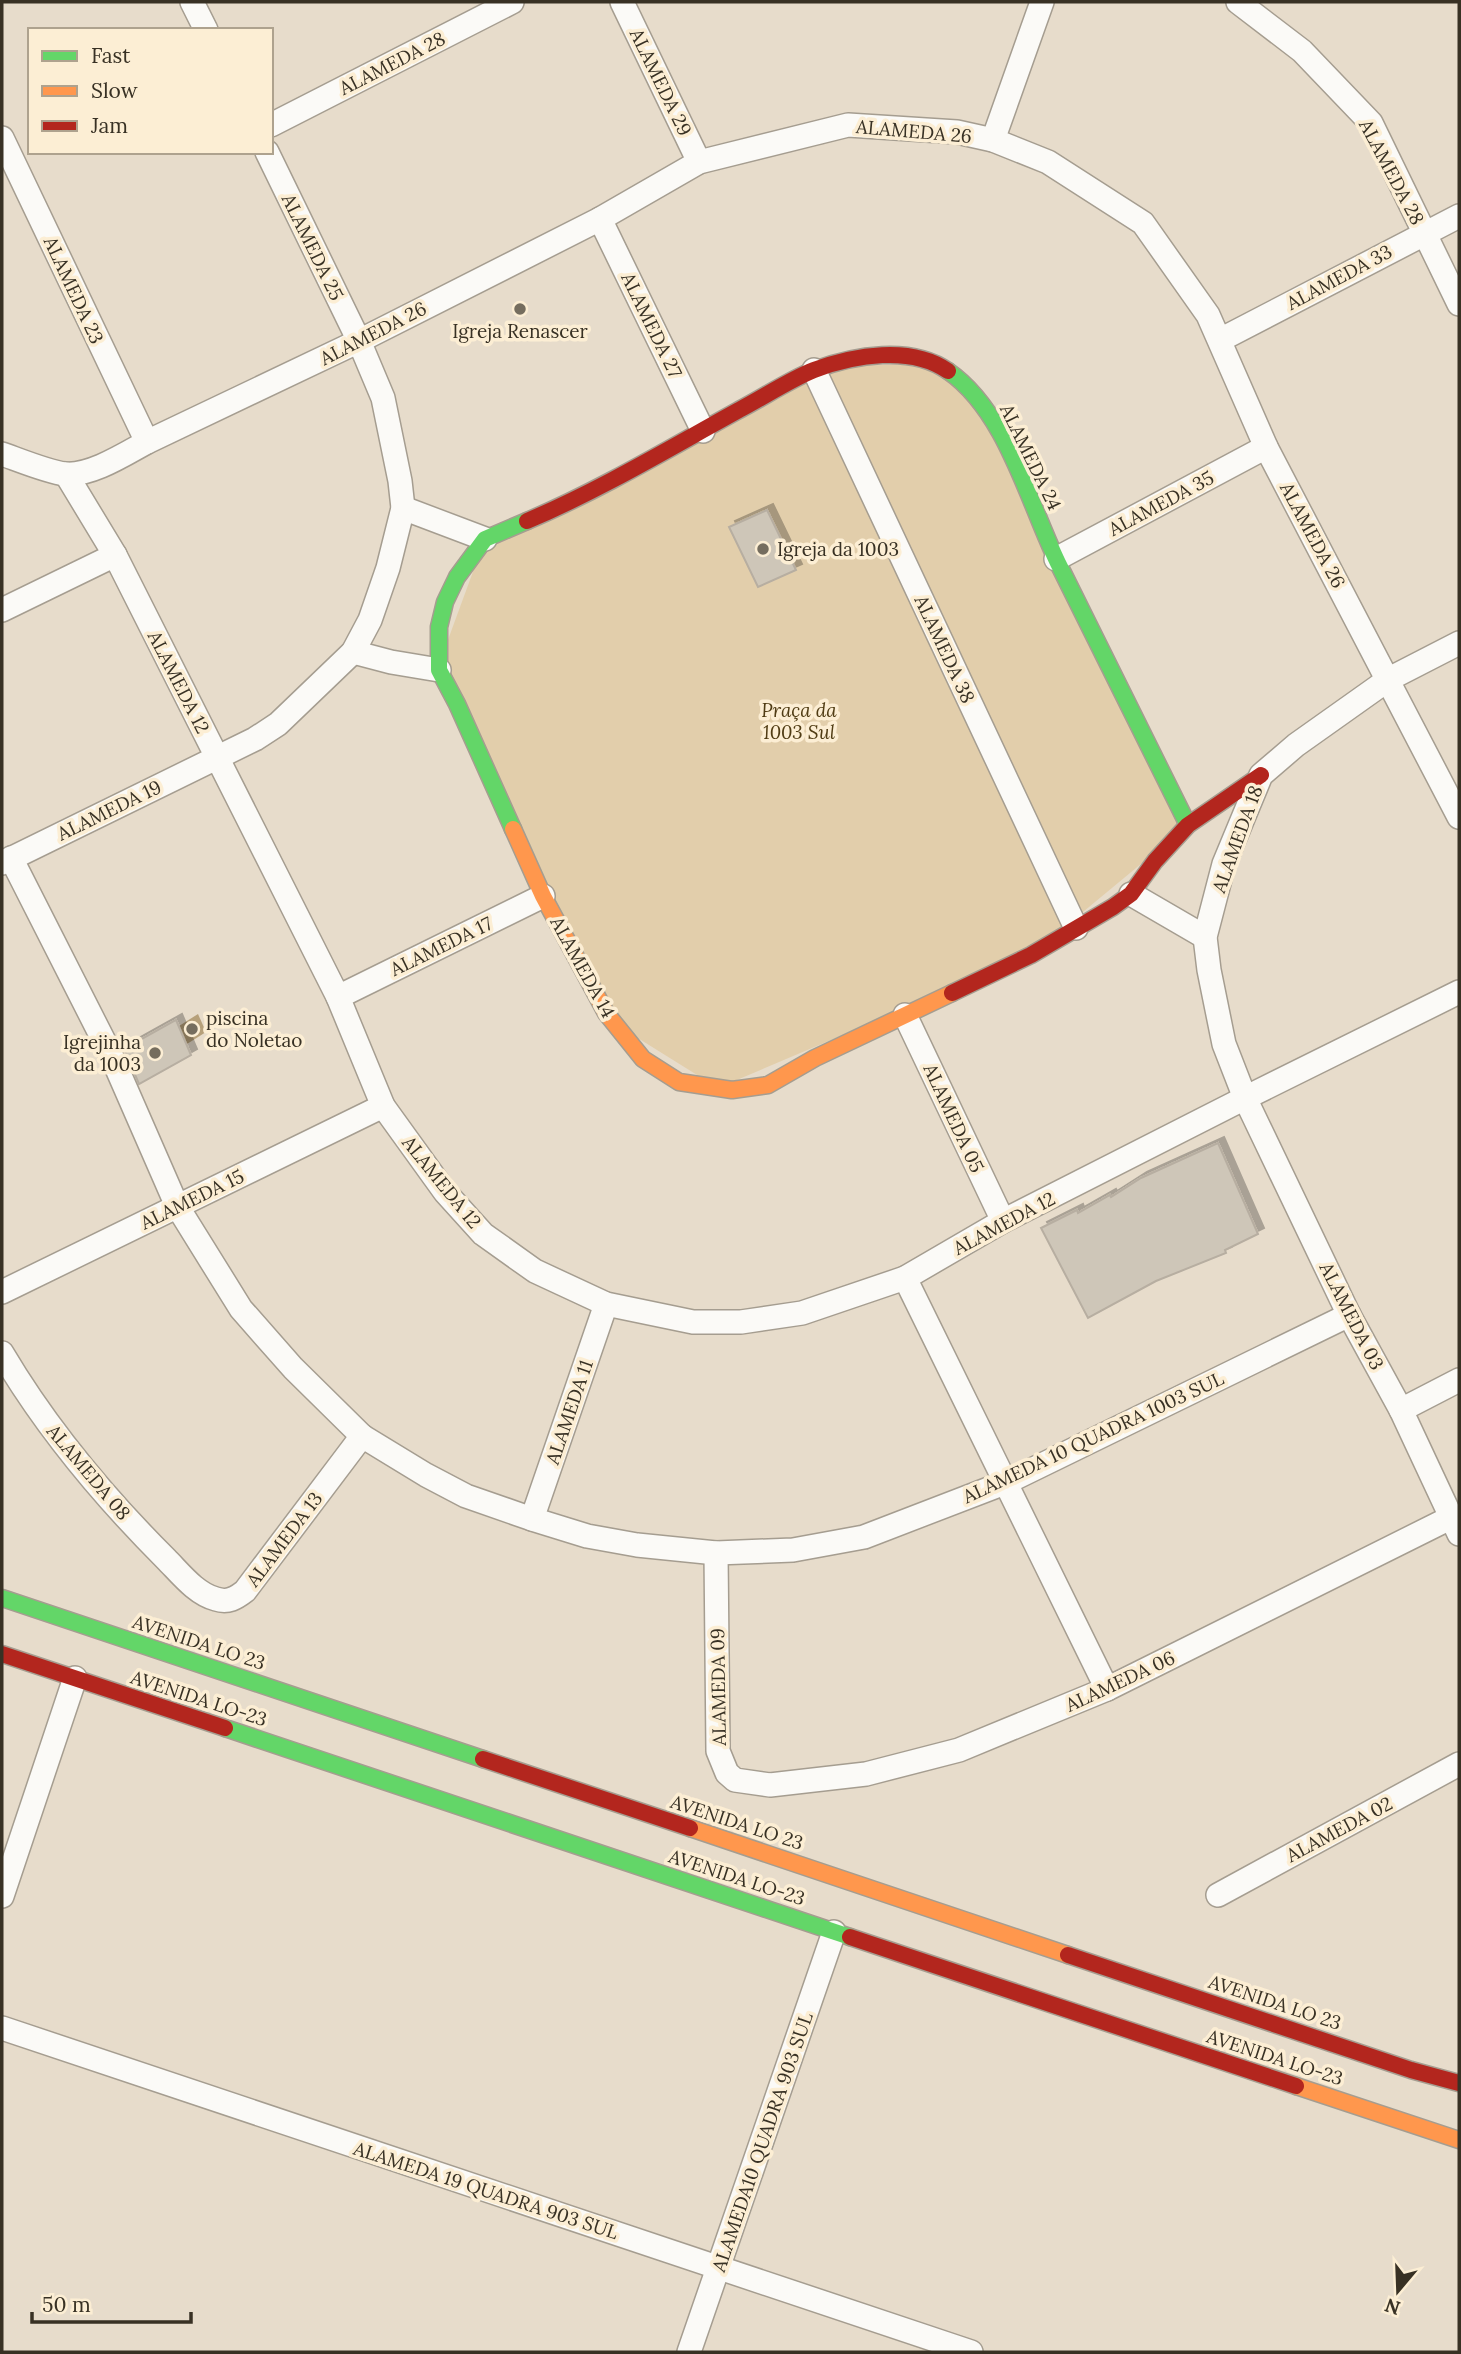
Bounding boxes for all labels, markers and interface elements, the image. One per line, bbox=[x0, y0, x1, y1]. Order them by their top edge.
street label: ALAMEDA 29 bbox=[624, 24, 697, 140]
street label: ALAMEDA 28 bbox=[334, 26, 449, 100]
legend bbox=[28, 28, 273, 154]
text: Fast bbox=[91, 42, 131, 69]
text: Slow bbox=[91, 77, 138, 104]
text: Jam bbox=[90, 112, 128, 139]
street label: ALAMEDA 26 bbox=[854, 114, 973, 148]
street label: ALAMEDA 28 bbox=[1354, 114, 1430, 229]
street label: ALAMEDA 25 bbox=[276, 189, 349, 304]
street label: ALAMEDA 23 bbox=[38, 232, 109, 347]
street label: ALAMEDA 33 bbox=[1281, 239, 1396, 315]
street label: ALAMEDA 27 bbox=[616, 268, 688, 382]
street label: ALAMEDA 26 bbox=[315, 296, 430, 371]
marker: Igreja Renascer bbox=[512, 301, 528, 317]
place label: Igreja Renascer bbox=[452, 319, 589, 343]
street label: ALAMEDA 24 bbox=[995, 399, 1067, 514]
street label: ALAMEDA 35 bbox=[1103, 465, 1218, 541]
street label: ALAMEDA 26 bbox=[1275, 477, 1351, 592]
place label: Igreja da 1003 bbox=[777, 537, 899, 561]
marker: Igreja da 1003 bbox=[755, 541, 771, 557]
street label: ALAMEDA 38 bbox=[909, 590, 980, 707]
street label: ALAMEDA 12 bbox=[142, 626, 215, 737]
park label: Praça da 1003 Sul bbox=[761, 698, 837, 744]
street label: ALAMEDA 19 bbox=[52, 774, 165, 846]
street label: ALAMEDA 18 bbox=[1206, 782, 1268, 897]
street label: ALAMEDA 17 bbox=[385, 911, 496, 982]
street label: ALAMEDA 14 bbox=[545, 911, 621, 1022]
place label: piscina do Noletao bbox=[206, 1006, 302, 1052]
marker: piscina do Noletao bbox=[184, 1021, 200, 1037]
place label: Igrejinha da 1003 bbox=[63, 1030, 141, 1076]
marker: Igrejinha da 1003 bbox=[147, 1045, 163, 1061]
street label: ALAMEDA 05 bbox=[918, 1059, 990, 1176]
street label: ALAMEDA 12 bbox=[397, 1130, 487, 1233]
street label: ALAMEDA 15 bbox=[135, 1164, 248, 1235]
street label: ALAMEDA 12 bbox=[948, 1186, 1059, 1260]
street label: ALAMEDA 03 bbox=[1314, 1257, 1389, 1374]
street label: ALAMEDA 11 bbox=[540, 1357, 598, 1468]
street label: ALAMEDA 10 QUADRA 1003 SUL bbox=[958, 1366, 1227, 1509]
street label: ALAMEDA 08 bbox=[41, 1418, 136, 1525]
street label: ALAMEDA 13 bbox=[240, 1487, 327, 1592]
street label: AVENIDA LO 23 bbox=[129, 1609, 268, 1675]
street label: ALAMEDA 09 bbox=[705, 1628, 731, 1747]
street label: ALAMEDA 06 bbox=[1061, 1645, 1178, 1717]
street label: AVENIDA LO-23 bbox=[127, 1664, 270, 1731]
street label: AVENIDA LO 23 bbox=[667, 1789, 806, 1855]
street label: ALAMEDA 02 bbox=[1281, 1791, 1396, 1868]
street label: AVENIDA LO-23 bbox=[665, 1843, 808, 1910]
street label: AVENIDA LO 23 bbox=[1205, 1969, 1344, 2035]
street label: ALAMEDA10 QUADRA 903 SUL bbox=[706, 2009, 818, 2276]
street label: AVENIDA LO-23 bbox=[1203, 2023, 1346, 2090]
street label: ALAMEDA 19 QUADRA 903 SUL bbox=[350, 2135, 621, 2244]
north arrow bbox=[1363, 2256, 1433, 2326]
scale bar bbox=[32, 2280, 191, 2324]
text: 50 m bbox=[42, 2291, 91, 2318]
text: N bbox=[1381, 2293, 1403, 2321]

